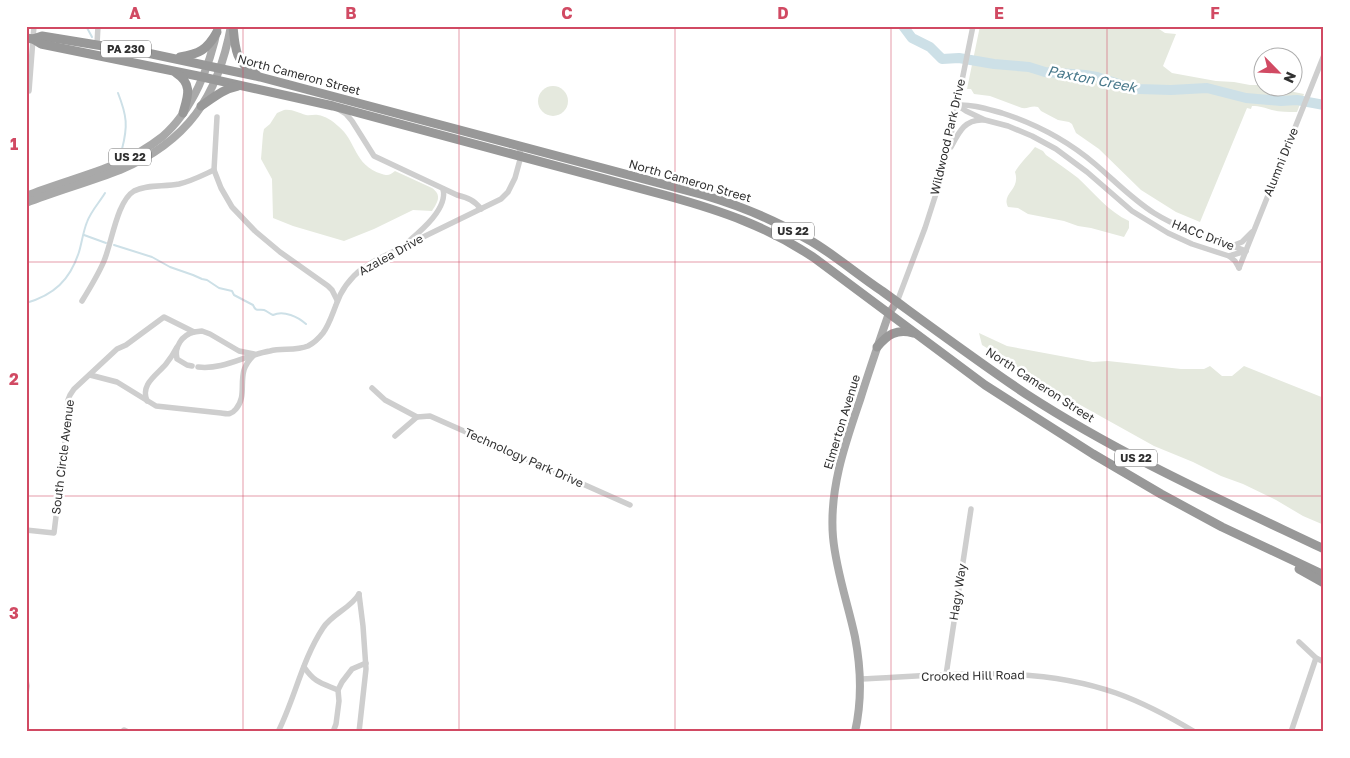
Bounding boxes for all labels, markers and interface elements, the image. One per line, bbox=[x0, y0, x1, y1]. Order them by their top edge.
text: A bbox=[129, 3, 141, 23]
text: B bbox=[345, 3, 357, 23]
text: C bbox=[561, 3, 573, 23]
text: D bbox=[777, 3, 789, 23]
text: E bbox=[994, 3, 1004, 23]
text: F bbox=[1210, 3, 1220, 23]
road number: PA 230 bbox=[101, 41, 151, 58]
north arrow bbox=[1252, 48, 1302, 98]
street label: North Cameron Street bbox=[236, 51, 362, 98]
water label: Paxton Creek bbox=[1046, 62, 1140, 96]
text: N bbox=[1280, 69, 1300, 86]
street label: Wildwood Park Drive bbox=[927, 77, 968, 197]
street label: Alumni Drive bbox=[1260, 125, 1301, 198]
text: 1 bbox=[10, 134, 18, 154]
road number: US 22 bbox=[109, 148, 151, 166]
street label: North Cameron Street bbox=[627, 156, 753, 205]
street label: HACC Drive bbox=[1170, 216, 1237, 253]
road number: US 22 bbox=[772, 222, 814, 240]
street label: Azalea Drive bbox=[356, 231, 426, 278]
street label: North Cameron Street bbox=[983, 344, 1098, 425]
text: 2 bbox=[9, 369, 19, 389]
street label: Elmerton Avenue bbox=[820, 373, 863, 471]
street label: South Circle Avenue bbox=[48, 399, 77, 515]
street label: Technology Park Drive bbox=[462, 425, 586, 491]
road number: US 22 bbox=[1115, 449, 1157, 466]
street label: Hagy Way bbox=[946, 562, 969, 621]
text: 3 bbox=[9, 603, 19, 623]
street label: Crooked Hill Road bbox=[921, 667, 1025, 684]

